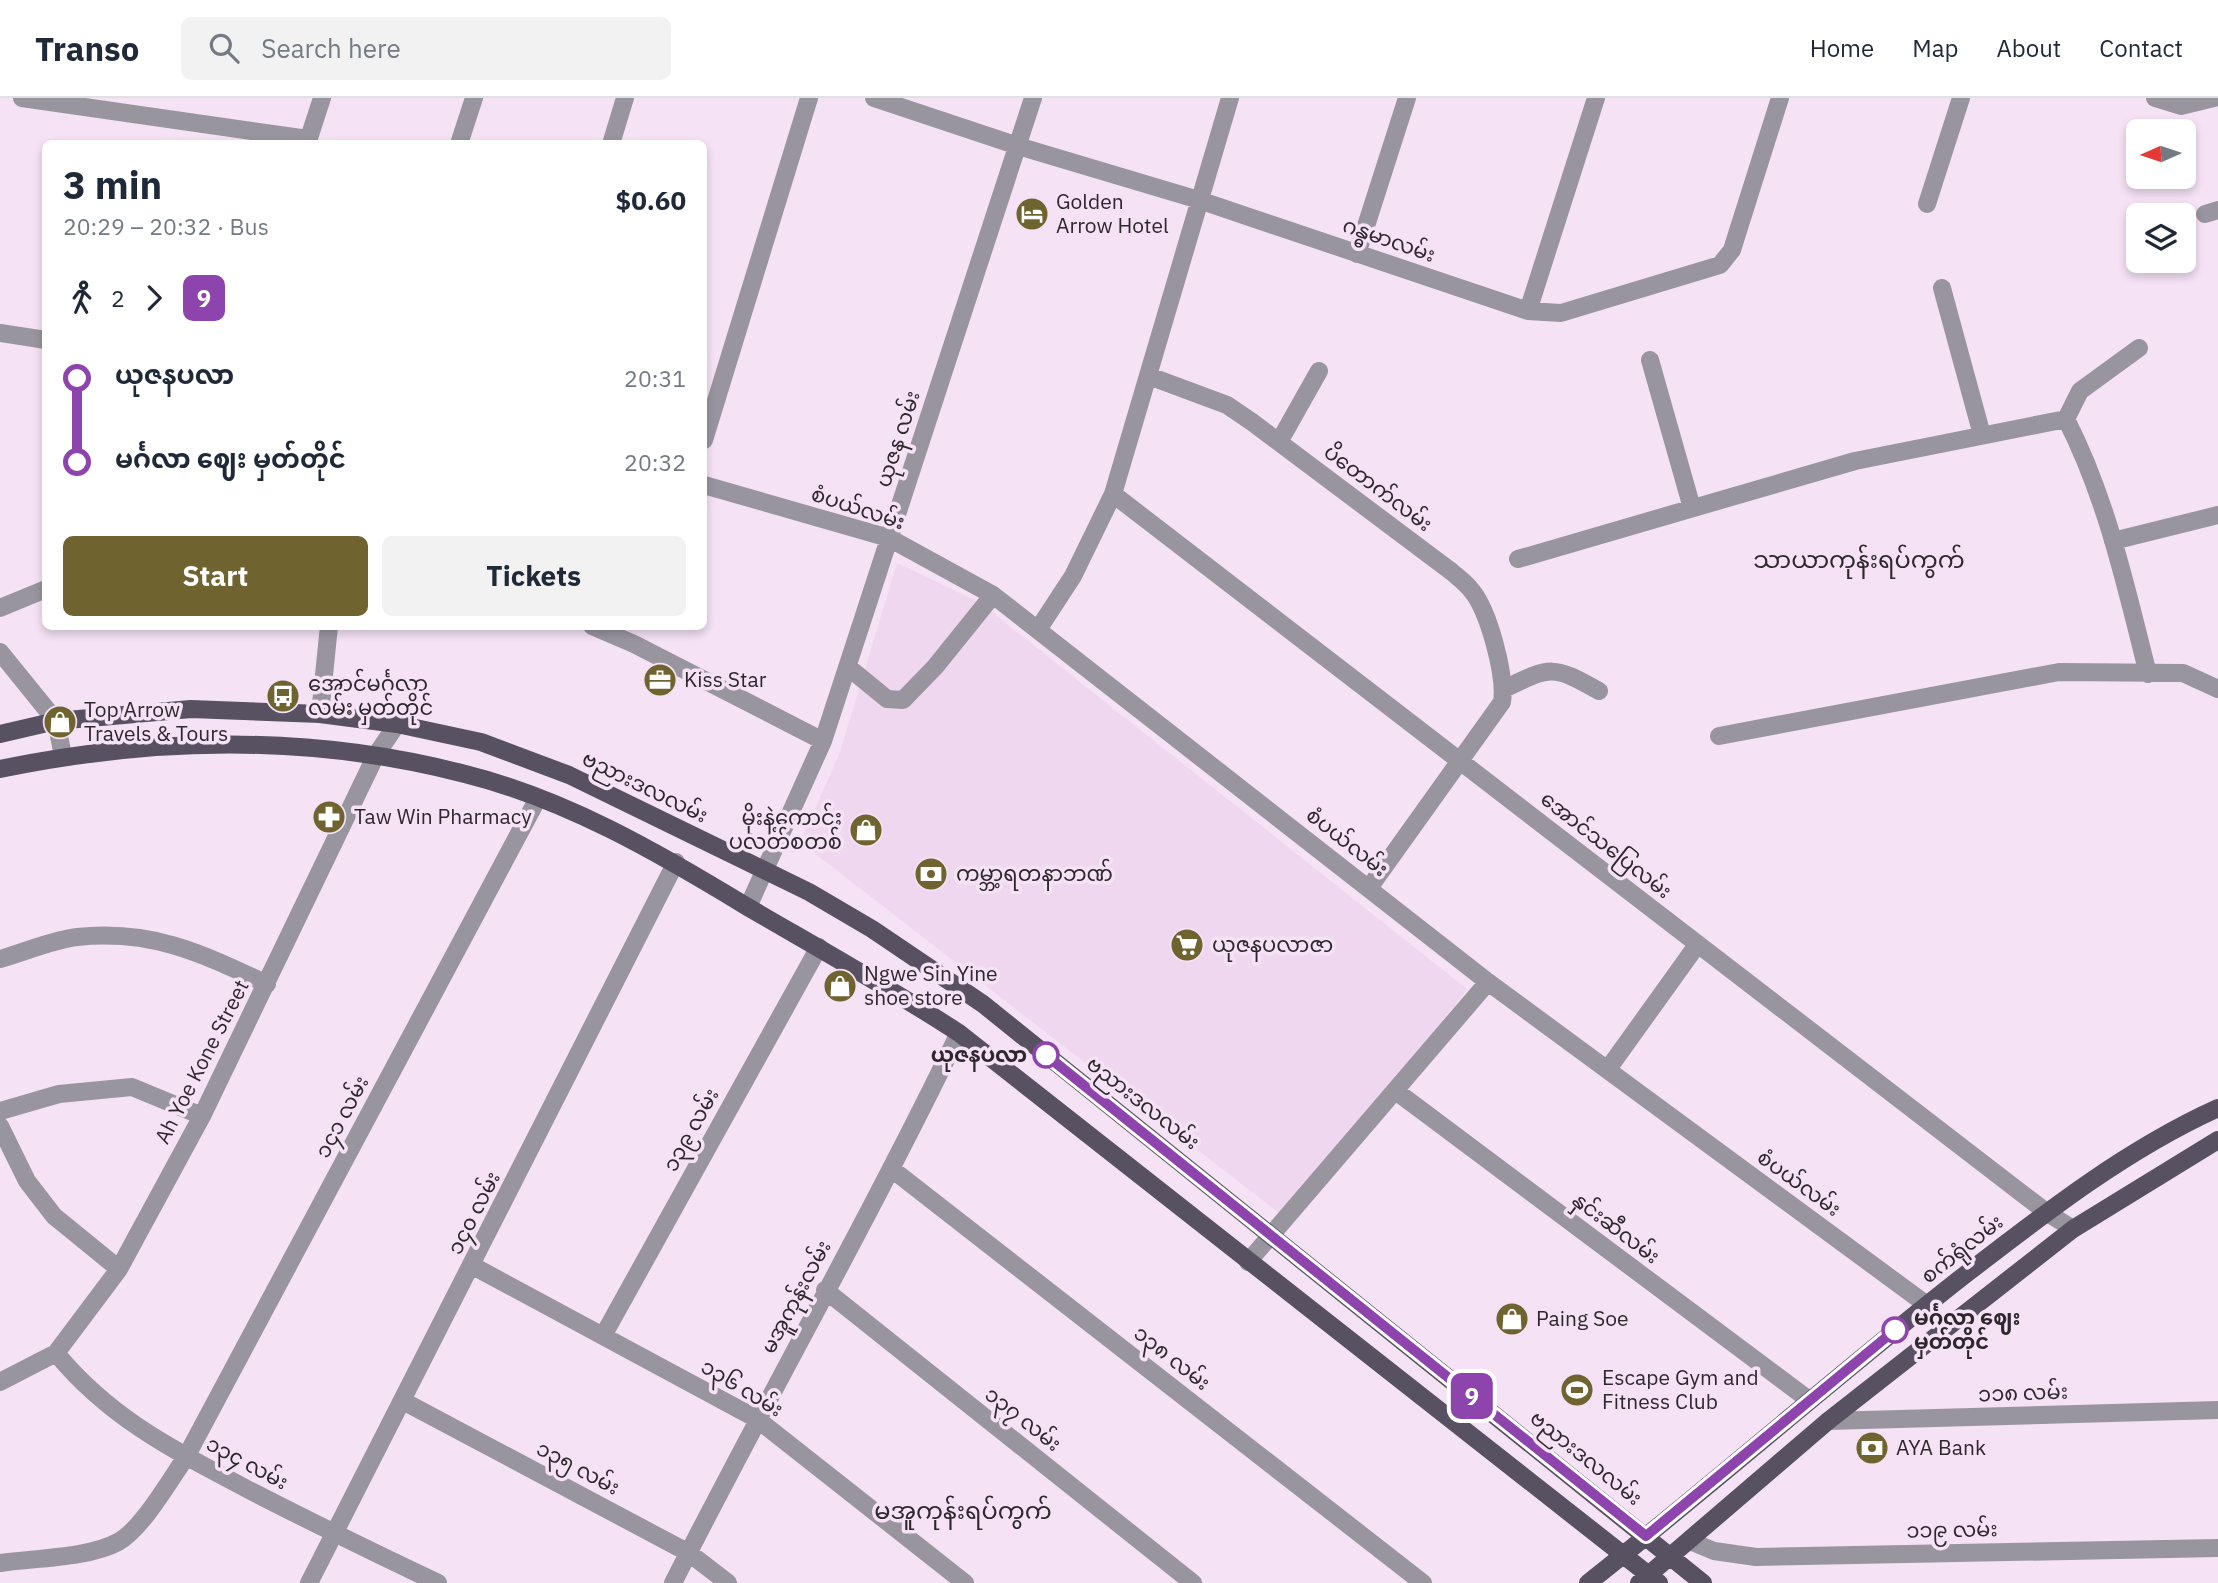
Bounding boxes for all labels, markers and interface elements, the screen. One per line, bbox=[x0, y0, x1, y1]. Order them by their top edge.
search box bbox=[181, 17, 671, 80]
text: Transo bbox=[35, 27, 139, 70]
icon: search bbox=[205, 29, 243, 67]
text: Search here bbox=[261, 31, 401, 65]
text: Home bbox=[1810, 32, 1874, 64]
text: Map bbox=[1912, 32, 1958, 64]
text: About bbox=[1996, 32, 2061, 64]
text: Contact bbox=[2099, 32, 2183, 64]
north arrow bbox=[2126, 119, 2196, 189]
map controls bbox=[2126, 119, 2196, 273]
text: 3 min bbox=[63, 160, 162, 209]
text: $0.60 bbox=[616, 183, 686, 217]
place label: Golden Arrow Hotel bbox=[1056, 187, 1169, 239]
hotel icon: Golden Arrow Hotel bbox=[1013, 195, 1051, 233]
button: layers bbox=[2126, 203, 2196, 273]
street label: ဂန္ဓမာလမ်း bbox=[1338, 209, 1440, 272]
text: 20:29 – 20:32 · Bus bbox=[63, 211, 269, 241]
icon: walk bbox=[63, 279, 101, 317]
icon: forward bbox=[135, 279, 173, 317]
text: 9 bbox=[197, 282, 211, 314]
text: 2 bbox=[111, 283, 125, 313]
text: ယုဇနပလာ bbox=[115, 357, 234, 391]
text: 20:31 bbox=[624, 363, 686, 393]
street label: ယုဇန လမ်း bbox=[867, 386, 930, 492]
street label: ပိတောက်လမ်း bbox=[1319, 436, 1439, 537]
text: မင်္ဂလာ ဈေး မှတ်တိုင် bbox=[115, 441, 346, 475]
text: 20:32 bbox=[624, 447, 686, 477]
street label: စံပယ်လမ်း bbox=[808, 478, 909, 535]
button: Start bbox=[63, 536, 368, 616]
button: Tickets bbox=[382, 536, 686, 616]
district label: သာယာကုန်းရပ်ကွက် bbox=[1753, 543, 1965, 579]
office icon: Kiss Star bbox=[641, 661, 679, 699]
place label: Kiss Star bbox=[684, 665, 767, 693]
place label: အောင်မင်္ဂလာ လမ်း မှတ်တိုင် bbox=[308, 668, 433, 725]
bus stop icon: အောင်မင်္ဂလာ လမ်း မှတ်တိုင် bbox=[264, 677, 302, 715]
place label: Top Arrow Travels & Tours bbox=[84, 695, 228, 747]
shop icon: Top Arrow Travels & Tours bbox=[41, 703, 79, 741]
street label: ဗညားဒလလမ်း bbox=[576, 743, 713, 832]
street label: အောင်သပြေလမ်း bbox=[1533, 783, 1679, 907]
pharmacy icon: Taw Win Pharmacy bbox=[310, 798, 348, 836]
street label: စံပယ်လမ်း bbox=[1301, 799, 1395, 882]
place label: Taw Win Pharmacy bbox=[354, 802, 532, 830]
place label: မိုးနဲ့ကောင်း ပလတ်စတစ် bbox=[729, 802, 842, 855]
shop icon: မိုးနဲ့ကောင်း ပလတ်စတစ် bbox=[847, 811, 885, 849]
bank icon: ကမ္ဘာ့ရတနာဘဏ် bbox=[912, 855, 950, 893]
place label: ကမ္ဘာ့ရတနာဘဏ် bbox=[956, 858, 1113, 891]
supermarket icon: ယုဇနပလာဇာ bbox=[1168, 926, 1206, 964]
place label: ယုဇနပလာဇာ bbox=[1212, 930, 1333, 962]
place label: Ngwe Sin Yine shoe store bbox=[864, 959, 998, 1011]
shop icon: Ngwe Sin Yine shoe store bbox=[821, 967, 859, 1005]
street label: Ah Yoe Kone Street bbox=[148, 975, 255, 1148]
place label: ယုဇနပလာ bbox=[931, 1040, 1027, 1072]
marker: ယုဇနပလာ bbox=[1033, 1042, 1059, 1068]
street label: ဗညားဒလလမ်း bbox=[1079, 1048, 1207, 1158]
street label: ၁၄၁ လမ်း bbox=[307, 1070, 378, 1164]
street label: ၁၃၉ လမ်း bbox=[655, 1082, 728, 1178]
street label: စံပယ်လမ်း bbox=[1752, 1142, 1848, 1222]
street label: ၁၄၀ လမ်း bbox=[439, 1166, 510, 1261]
street label: နှင်းဆီလမ်း bbox=[1565, 1184, 1667, 1273]
street label: စက်ရုံလမ်း bbox=[1914, 1206, 2011, 1292]
street label: မအူကုန်းလမ်း bbox=[753, 1234, 840, 1360]
shop icon: Paing Soe bbox=[1493, 1300, 1531, 1338]
place label: မင်္ဂလာ ဈေး မှတ်တိုင် bbox=[1914, 1303, 2020, 1359]
place label: Paing Soe bbox=[1536, 1304, 1628, 1332]
marker: မင်္ဂလာ ဈေး မှတ်တိုင် bbox=[1882, 1317, 1908, 1343]
street label: ၁၃၈ လမ်း bbox=[1126, 1318, 1217, 1399]
street label: ၁၃၆ လမ်း bbox=[694, 1351, 789, 1426]
place label: Escape Gym and Fitness Club bbox=[1602, 1363, 1759, 1415]
sports icon: Escape Gym and Fitness Club bbox=[1558, 1371, 1596, 1409]
line badge: 9 bbox=[1449, 1373, 1495, 1419]
street label: ၁၁၈ လမ်း bbox=[1978, 1375, 2068, 1408]
street label: ၁၃၇ လမ်း bbox=[977, 1379, 1068, 1460]
text: 9 bbox=[1465, 1380, 1479, 1412]
street label: ဗညားဒလလမ်း bbox=[1522, 1403, 1649, 1514]
street label: ၁၃၄ လမ်း bbox=[200, 1428, 294, 1499]
bank icon: AYA Bank bbox=[1853, 1429, 1891, 1467]
street label: ၁၃၅ လမ်း bbox=[530, 1433, 625, 1504]
place label: AYA Bank bbox=[1896, 1433, 1986, 1461]
district label: မအူကုန်းရပ်ကွက် bbox=[874, 1494, 1052, 1530]
street label: ၁၁၉ လမ်း bbox=[1906, 1513, 1998, 1548]

